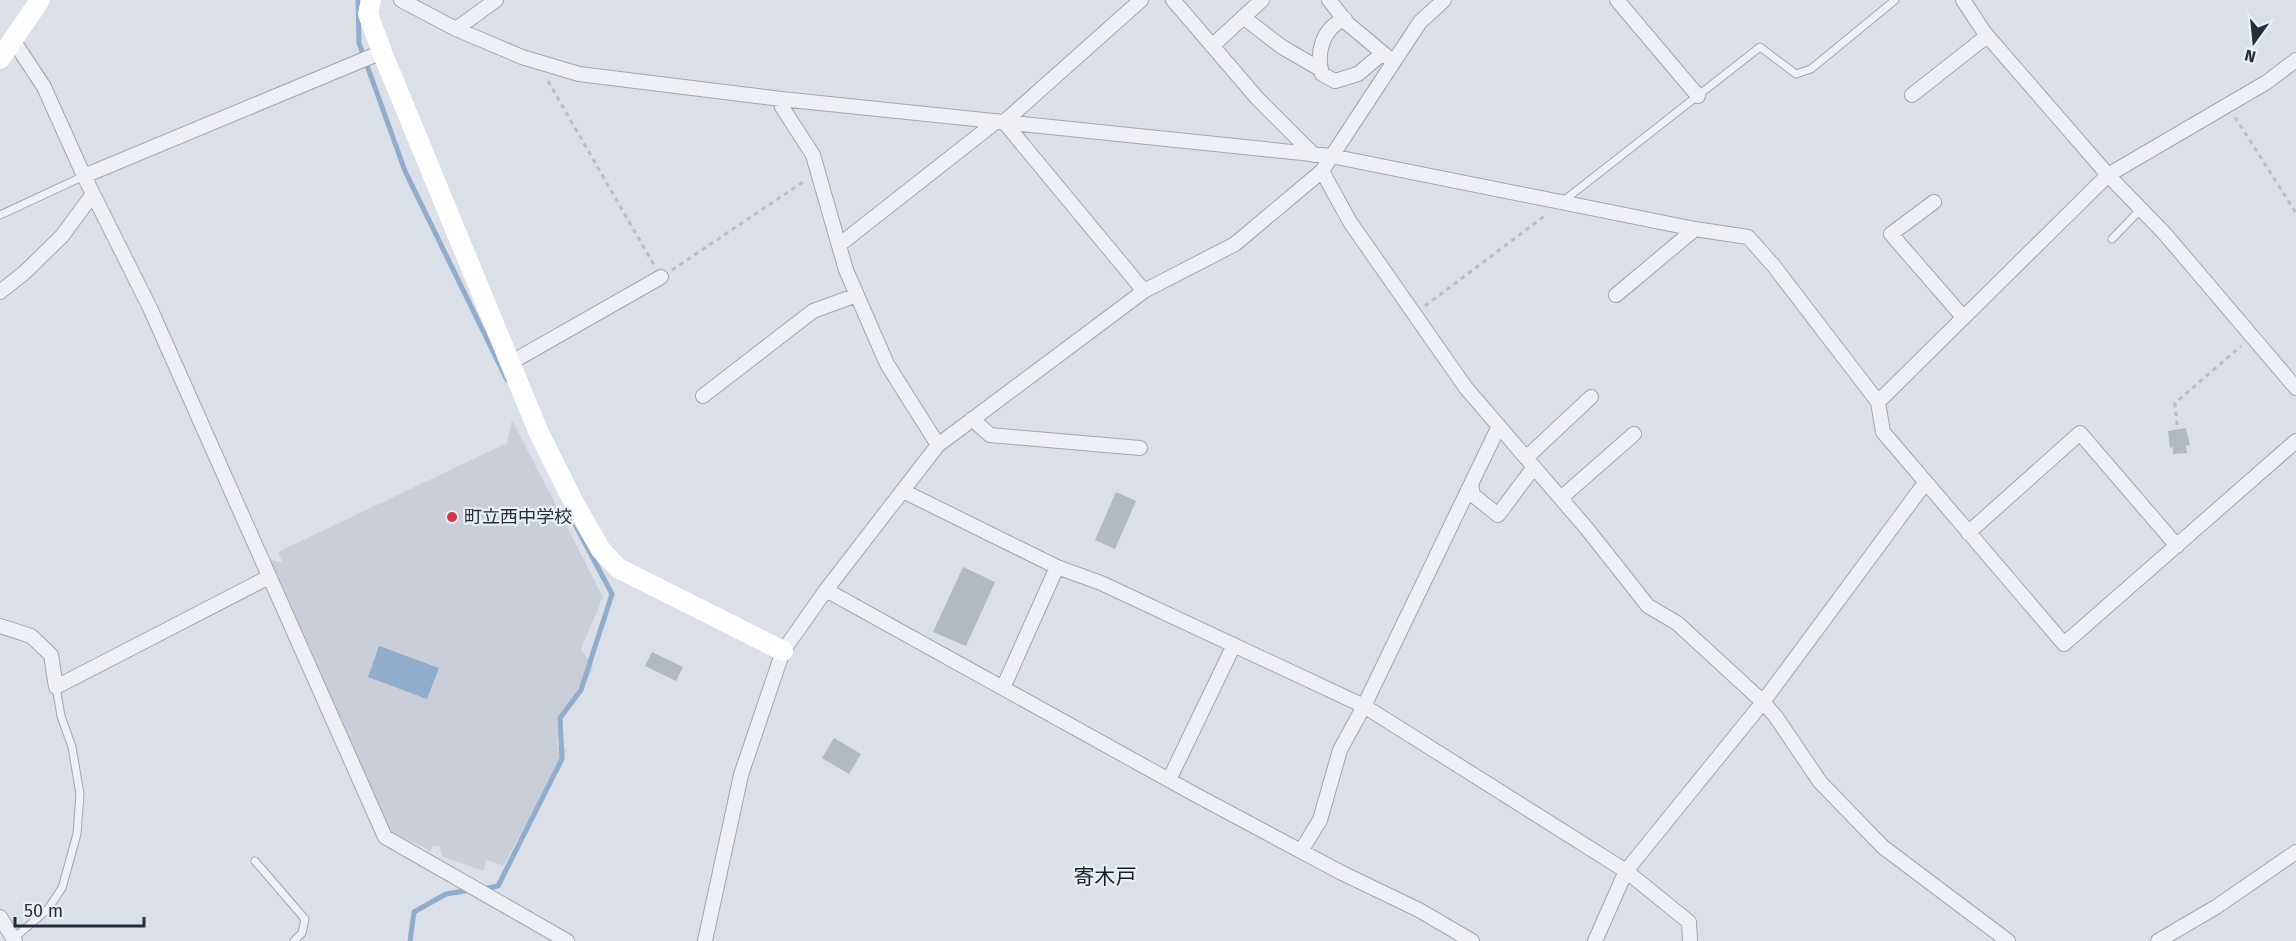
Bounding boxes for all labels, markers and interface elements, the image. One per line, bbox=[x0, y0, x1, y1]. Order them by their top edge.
north arrow bbox=[2224, 12, 2284, 72]
text: N bbox=[2243, 45, 2258, 67]
place label: 町立西中学校 bbox=[464, 506, 572, 528]
marker: 町立西中学校 bbox=[445, 510, 459, 524]
district label: 寄木戸 bbox=[1074, 864, 1137, 890]
scale bar bbox=[15, 890, 144, 928]
text: 50 m bbox=[24, 900, 63, 922]

